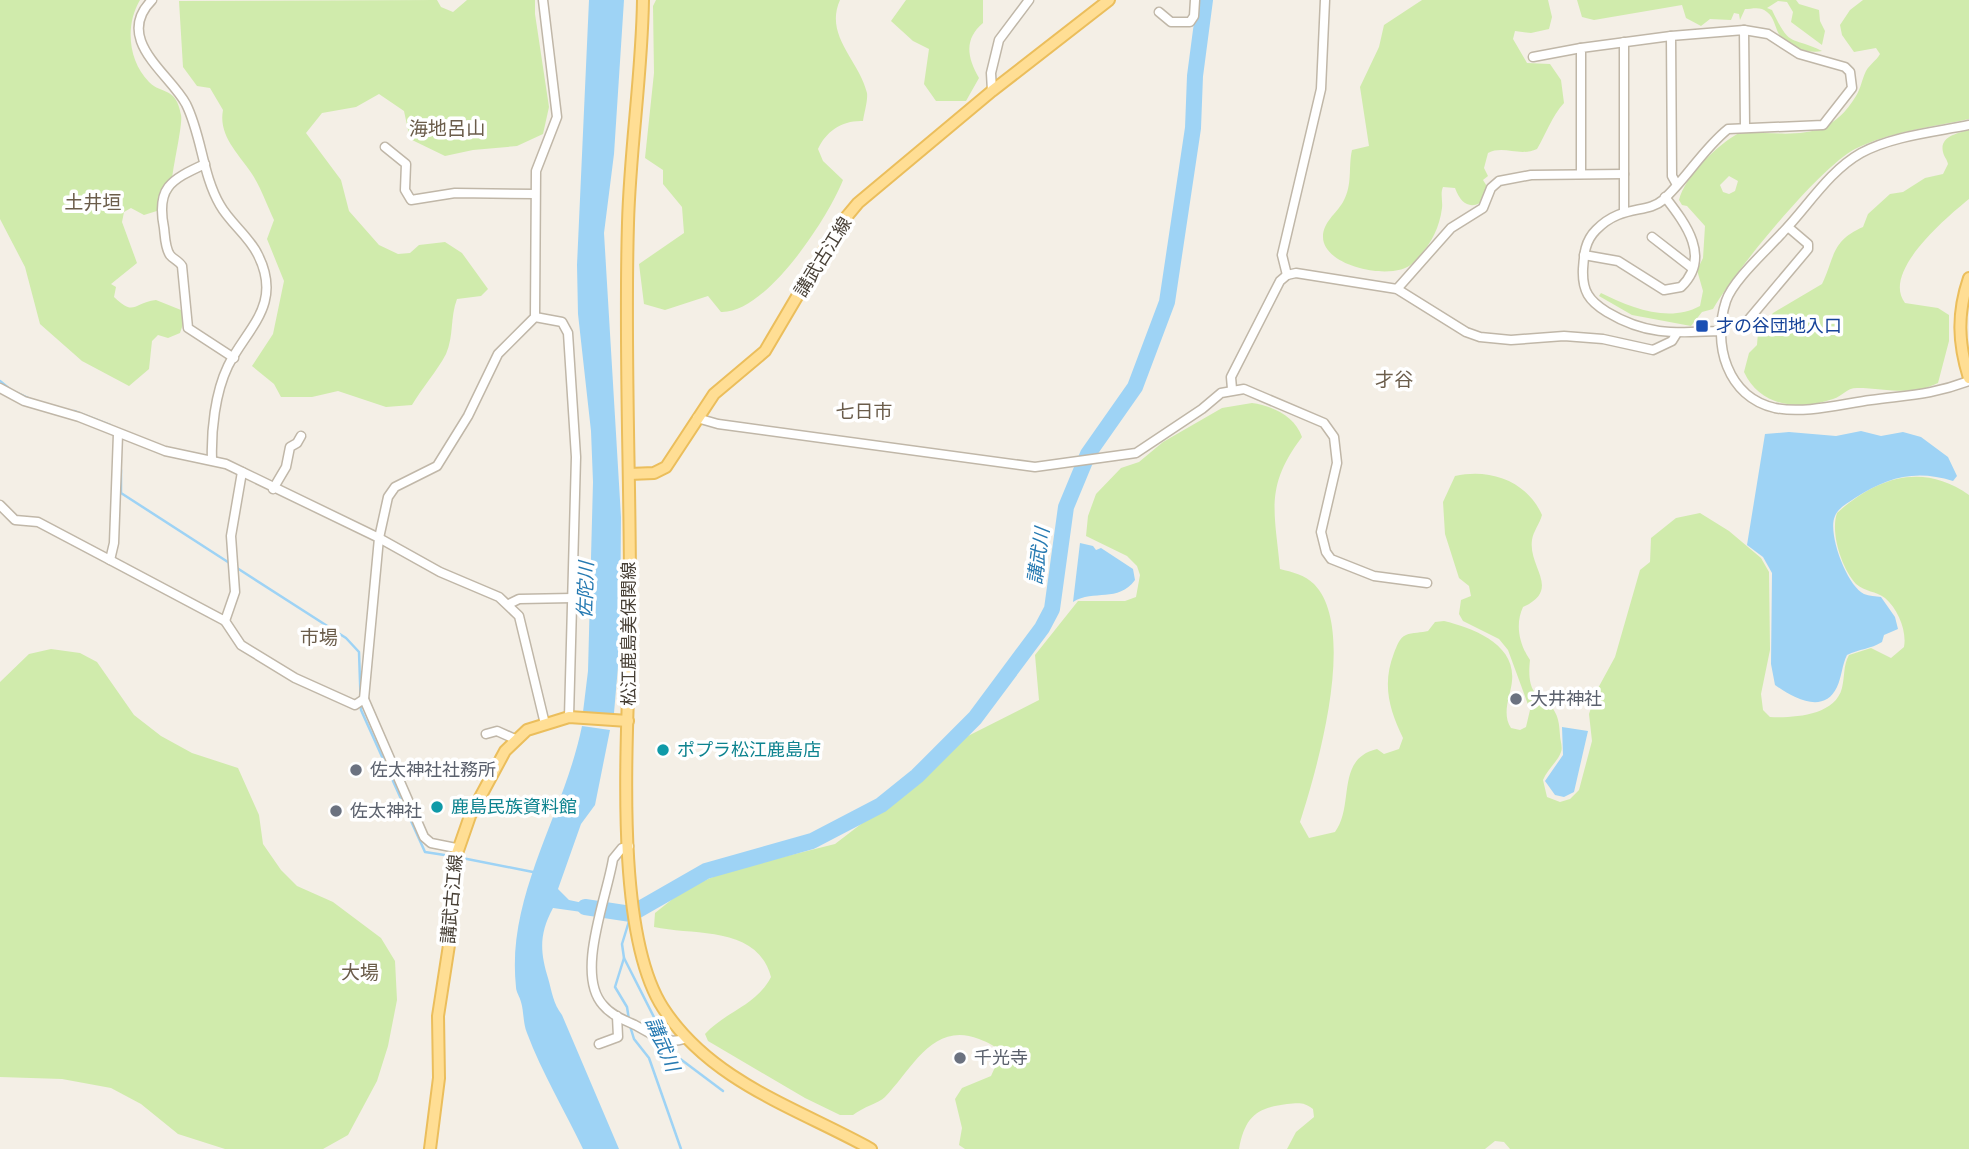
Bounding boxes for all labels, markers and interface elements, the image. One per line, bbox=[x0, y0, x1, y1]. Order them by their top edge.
district label: 海地呂山 bbox=[409, 116, 485, 140]
district label: 土井垣 bbox=[64, 190, 122, 214]
street label: 講武古江線 bbox=[789, 212, 856, 301]
place label: 才の谷団地入口 bbox=[1716, 314, 1842, 337]
marker: 才の谷団地入口 bbox=[1694, 318, 1710, 334]
district label: 才谷 bbox=[1375, 367, 1413, 391]
district label: 七日市 bbox=[835, 399, 893, 423]
water label: 講武川 bbox=[1022, 524, 1054, 586]
water label: 佐陀川 bbox=[572, 559, 598, 619]
street label: 松江鹿島美保関線 bbox=[617, 562, 640, 706]
district label: 市場 bbox=[300, 625, 338, 649]
place label: 大井神社 bbox=[1530, 687, 1602, 710]
marker: 大井神社 bbox=[1508, 691, 1524, 707]
place label: ポプラ松江鹿島店 bbox=[677, 738, 821, 761]
marker: ポプラ松江鹿島店 bbox=[655, 742, 671, 758]
place label: 佐太神社社務所 bbox=[370, 758, 496, 781]
marker: 佐太神社社務所 bbox=[348, 762, 364, 778]
place label: 鹿島民族資料館 bbox=[451, 795, 577, 818]
place label: 佐太神社 bbox=[350, 799, 422, 822]
marker: 鹿島民族資料館 bbox=[429, 799, 445, 815]
marker: 佐太神社 bbox=[328, 803, 344, 819]
street label: 講武古江線 bbox=[436, 853, 467, 945]
district label: 大場 bbox=[341, 960, 379, 984]
water label: 講武川 bbox=[641, 1013, 686, 1077]
place label: 千光寺 bbox=[974, 1046, 1028, 1069]
marker: 千光寺 bbox=[952, 1050, 968, 1066]

